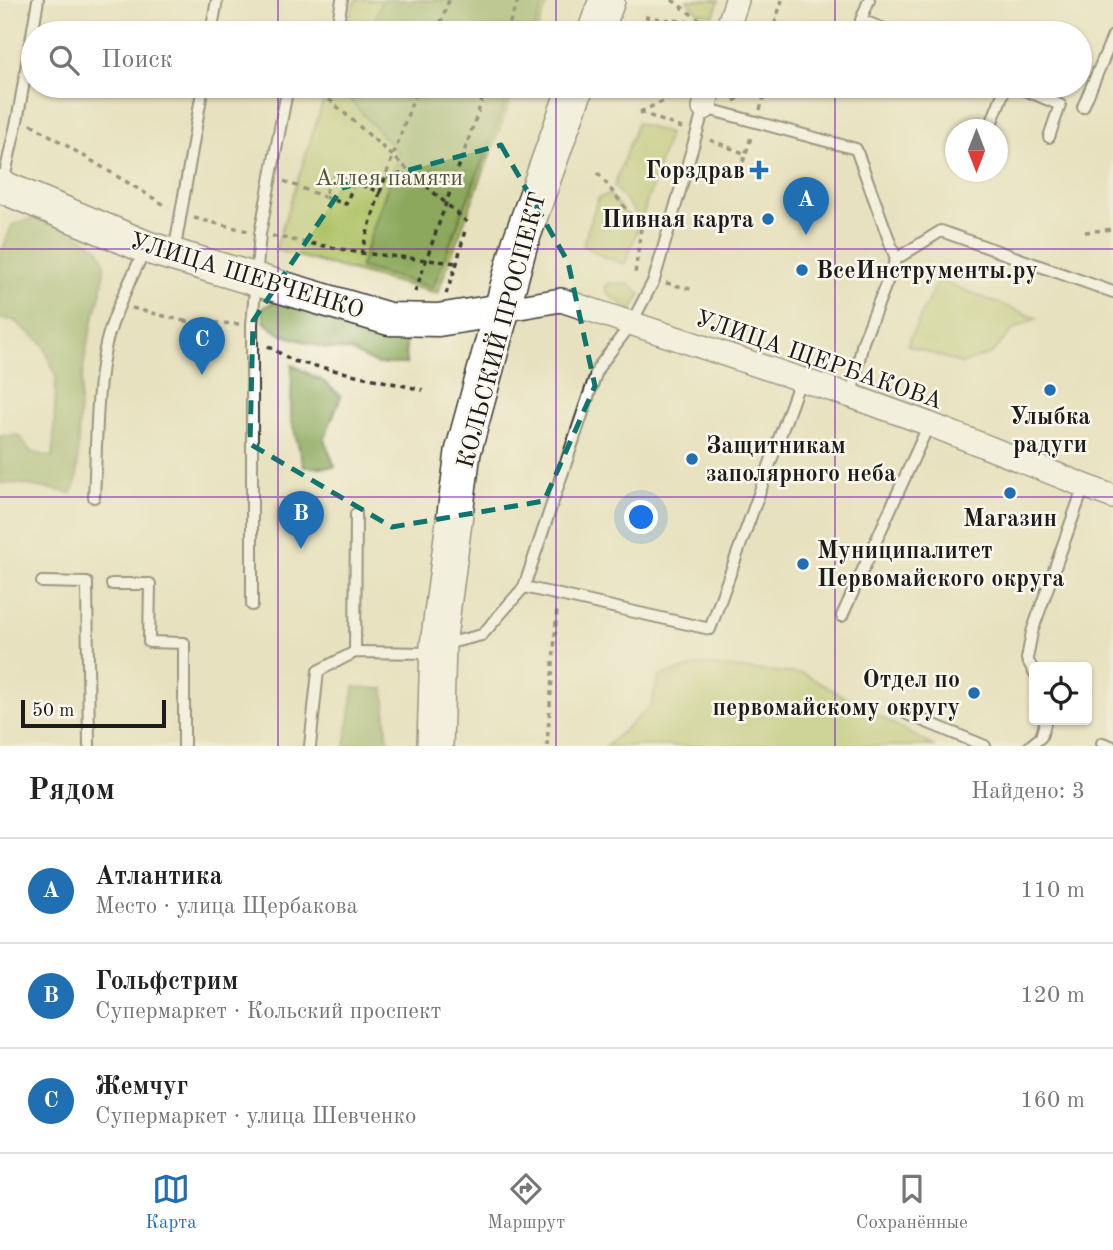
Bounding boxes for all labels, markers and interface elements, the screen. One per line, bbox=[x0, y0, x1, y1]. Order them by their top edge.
search box bbox=[21, 21, 1092, 98]
icon: search bbox=[45, 41, 83, 79]
text: Поиск bbox=[101, 47, 173, 73]
north arrow bbox=[945, 119, 1008, 182]
place label: Горздрав bbox=[645, 160, 745, 184]
marker: Горздрав bbox=[751, 162, 767, 178]
park label: Аллея памяти bbox=[315, 167, 463, 191]
pin: A bbox=[783, 177, 829, 235]
street label: КОЛЬСКИЙ ПРОСПЕКТ bbox=[450, 189, 551, 471]
place label: Пивная карта bbox=[602, 209, 754, 233]
marker: Пивная карта bbox=[760, 211, 776, 227]
street label: УЛИЦА ШЕВЧЕНКО bbox=[127, 230, 366, 324]
place label: ВсеИнструменты.ру bbox=[816, 260, 1038, 284]
marker: ВсеИнструменты.ру bbox=[794, 262, 810, 278]
street label: УЛИЦА ЩЕРБАКОВА bbox=[692, 307, 945, 415]
pin: C bbox=[179, 317, 225, 375]
marker: Улыбка радуги bbox=[1042, 382, 1058, 398]
place label: Улыбка радуги bbox=[1009, 406, 1091, 458]
place label: Защитникам заполярного неба bbox=[706, 435, 896, 487]
marker: Защитникам заполярного неба bbox=[684, 451, 700, 467]
marker: Магазин bbox=[1002, 485, 1018, 501]
pin: B bbox=[278, 491, 324, 549]
your location bbox=[624, 500, 658, 534]
place label: Магазин bbox=[963, 508, 1057, 532]
place label: Муниципалитет Первомайского округа bbox=[817, 540, 1065, 592]
marker: Муниципалитет Первомайского округа bbox=[795, 556, 811, 572]
map controls bbox=[1029, 662, 1092, 725]
button: locate bbox=[1029, 662, 1092, 725]
place label: Отдел по первомайскому округу bbox=[712, 669, 960, 721]
marker: Отдел по первомайскому округу bbox=[966, 685, 982, 701]
scale bar bbox=[21, 697, 166, 729]
text: 50 m bbox=[32, 702, 74, 721]
text: Рядом bbox=[28, 776, 115, 806]
text: Найдено: 3 bbox=[971, 780, 1085, 803]
text: Атлантика bbox=[95, 864, 223, 890]
text: A bbox=[42, 879, 60, 902]
text: 110 m bbox=[1020, 879, 1085, 902]
text: Место · улица Щербакова bbox=[95, 895, 358, 918]
text: Гольфстрим bbox=[95, 969, 238, 995]
text: B bbox=[43, 984, 59, 1007]
text: 120 m bbox=[1020, 984, 1085, 1007]
text: Супермаркет · Кольский проспект bbox=[95, 1000, 441, 1023]
text: Жемчуг bbox=[95, 1074, 188, 1100]
text: C bbox=[43, 1089, 59, 1112]
text: 160 m bbox=[1020, 1089, 1085, 1112]
text: Супермаркет · улица Шевченко bbox=[95, 1105, 416, 1128]
tab: Карта bbox=[145, 1170, 197, 1235]
tab: Маршрут bbox=[487, 1170, 565, 1235]
tab: Сохранённые bbox=[856, 1170, 968, 1235]

